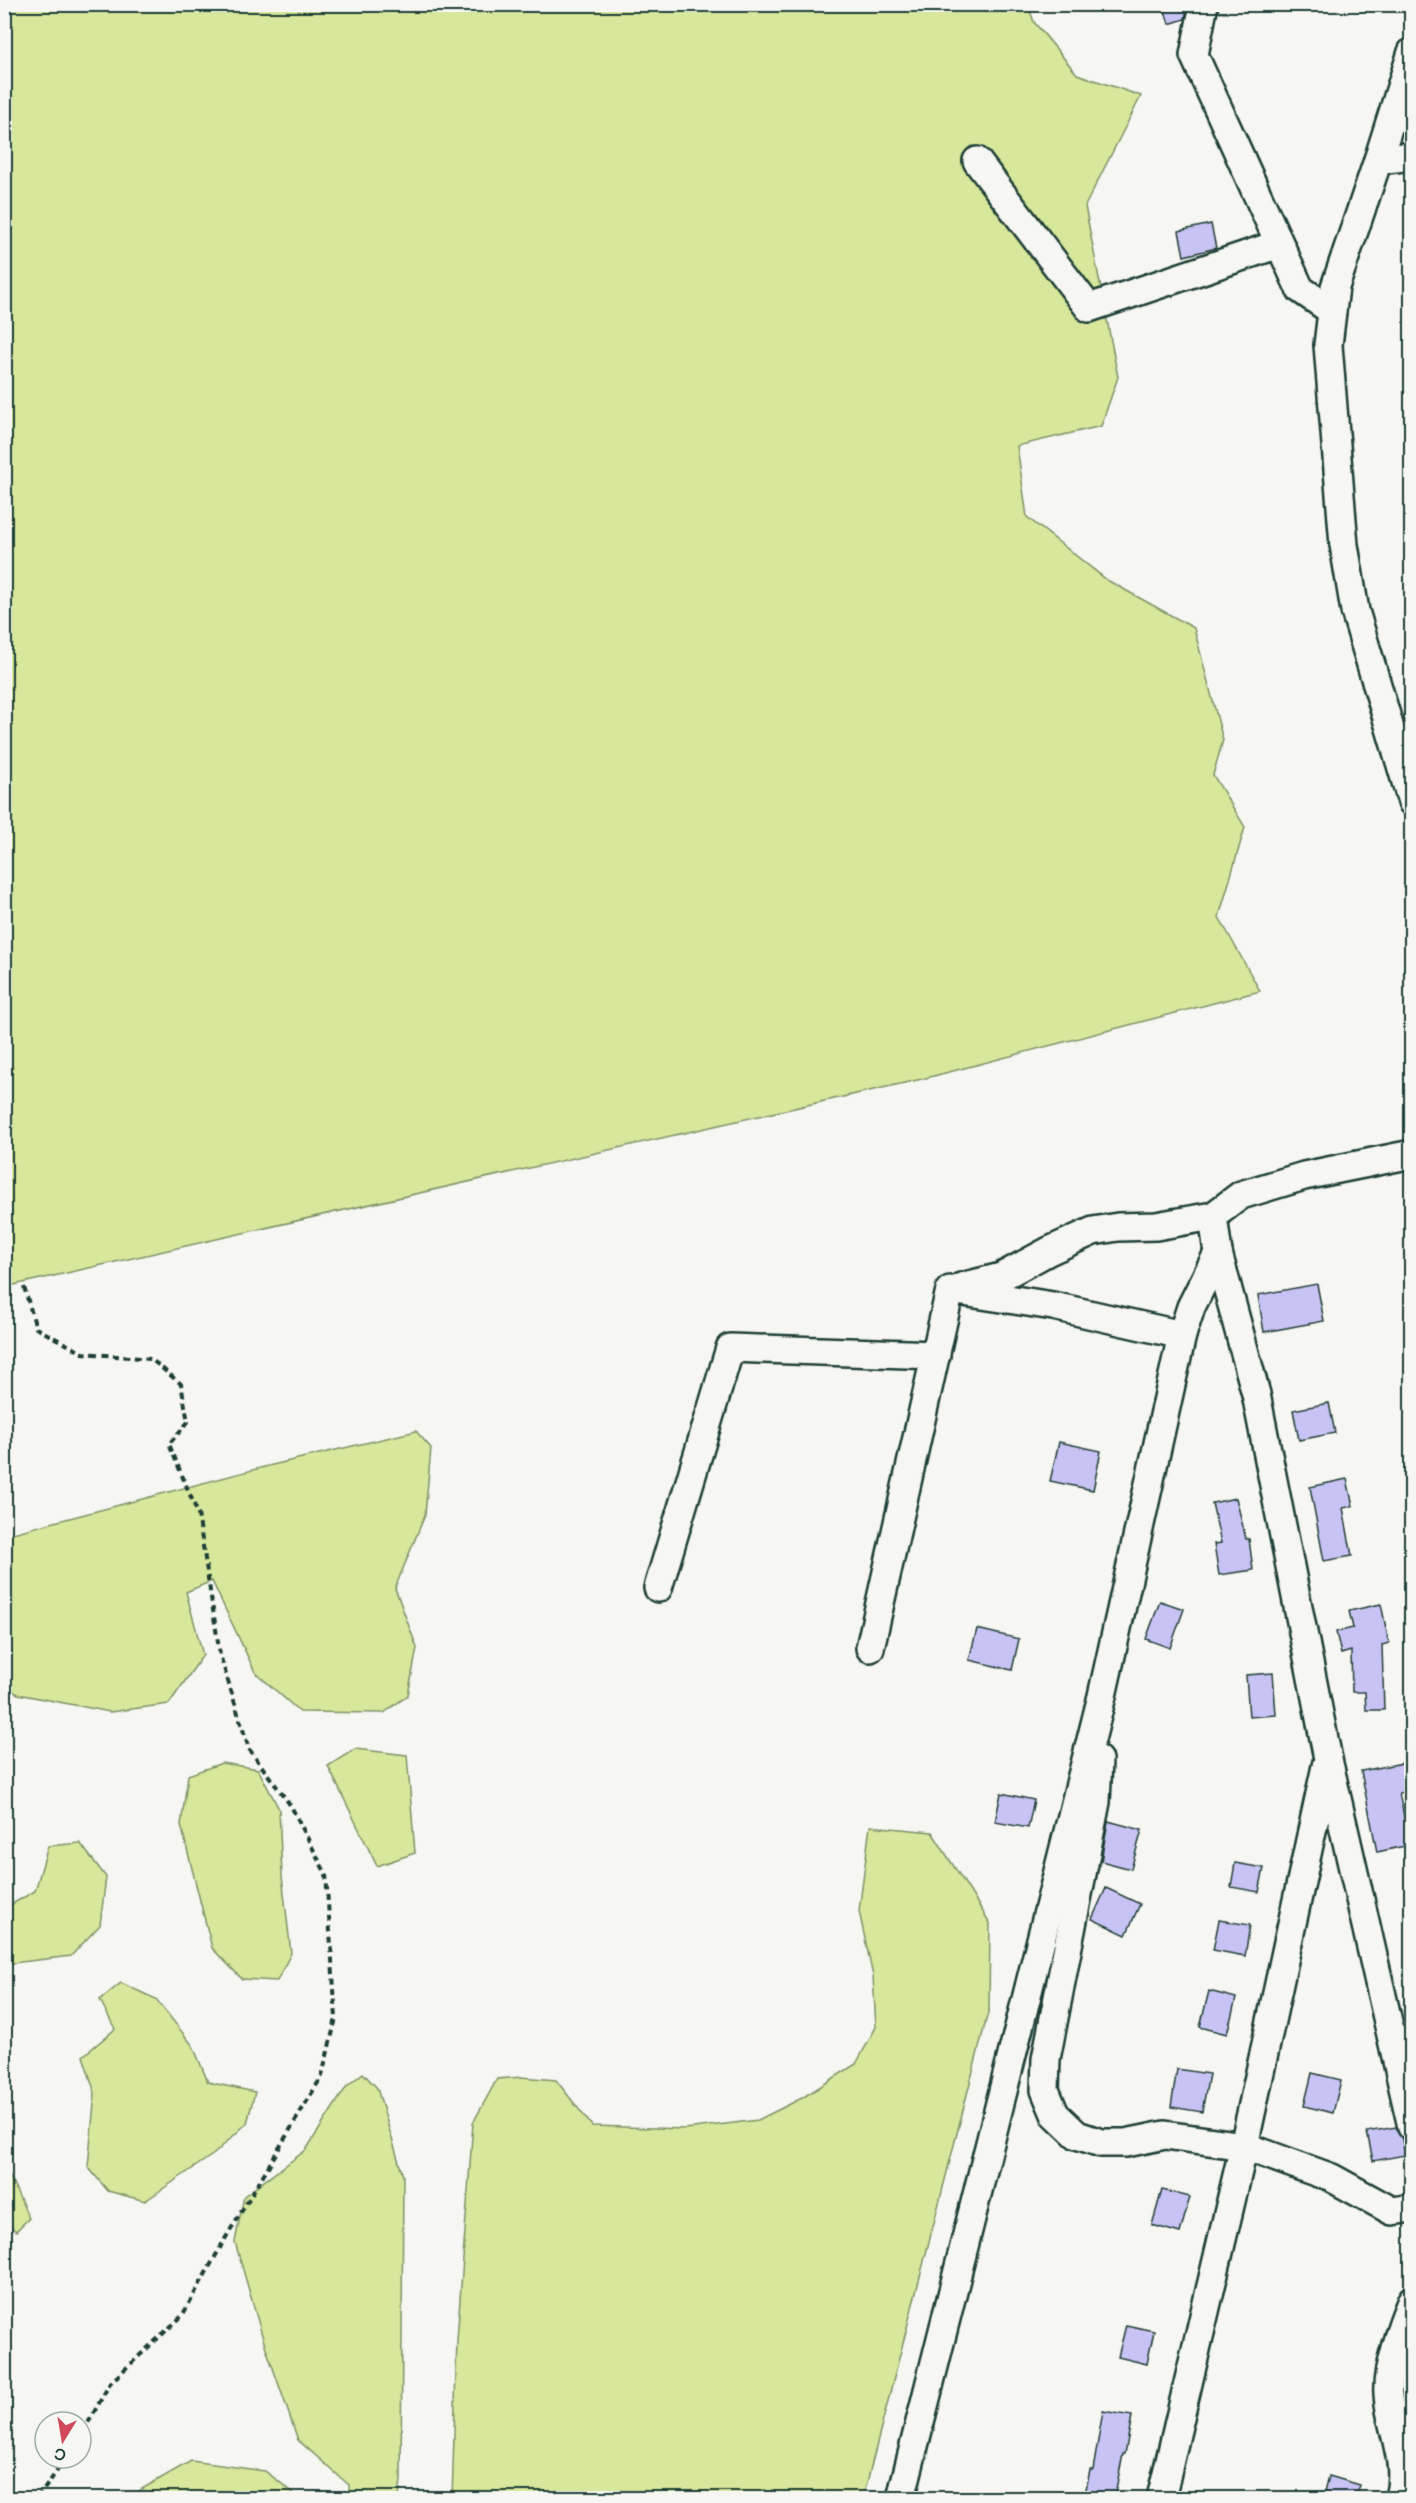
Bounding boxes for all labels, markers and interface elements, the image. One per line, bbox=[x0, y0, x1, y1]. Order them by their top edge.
north arrow bbox=[33, 2410, 93, 2470]
text: С bbox=[53, 2443, 68, 2464]

